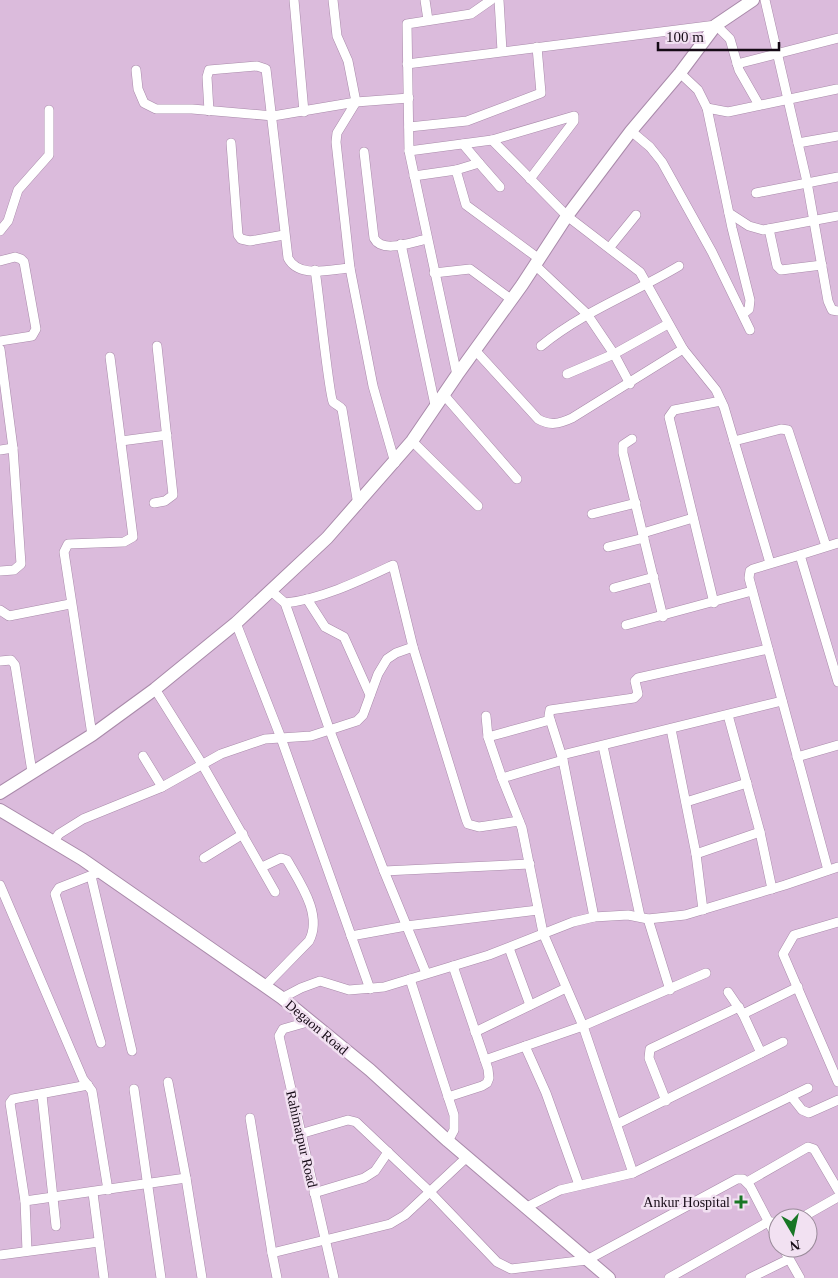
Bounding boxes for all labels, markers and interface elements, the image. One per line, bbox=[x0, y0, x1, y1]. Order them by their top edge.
scale bar bbox=[658, 20, 779, 52]
text: 100 m bbox=[666, 29, 704, 45]
street label: Degaon Road bbox=[283, 997, 351, 1058]
street label: Rahimatpur Road bbox=[283, 1089, 320, 1189]
place label: Ankur Hospital bbox=[643, 1195, 730, 1210]
marker: Ankur Hospital bbox=[734, 1195, 748, 1209]
north arrow bbox=[768, 1208, 818, 1258]
text: N bbox=[789, 1237, 801, 1254]

